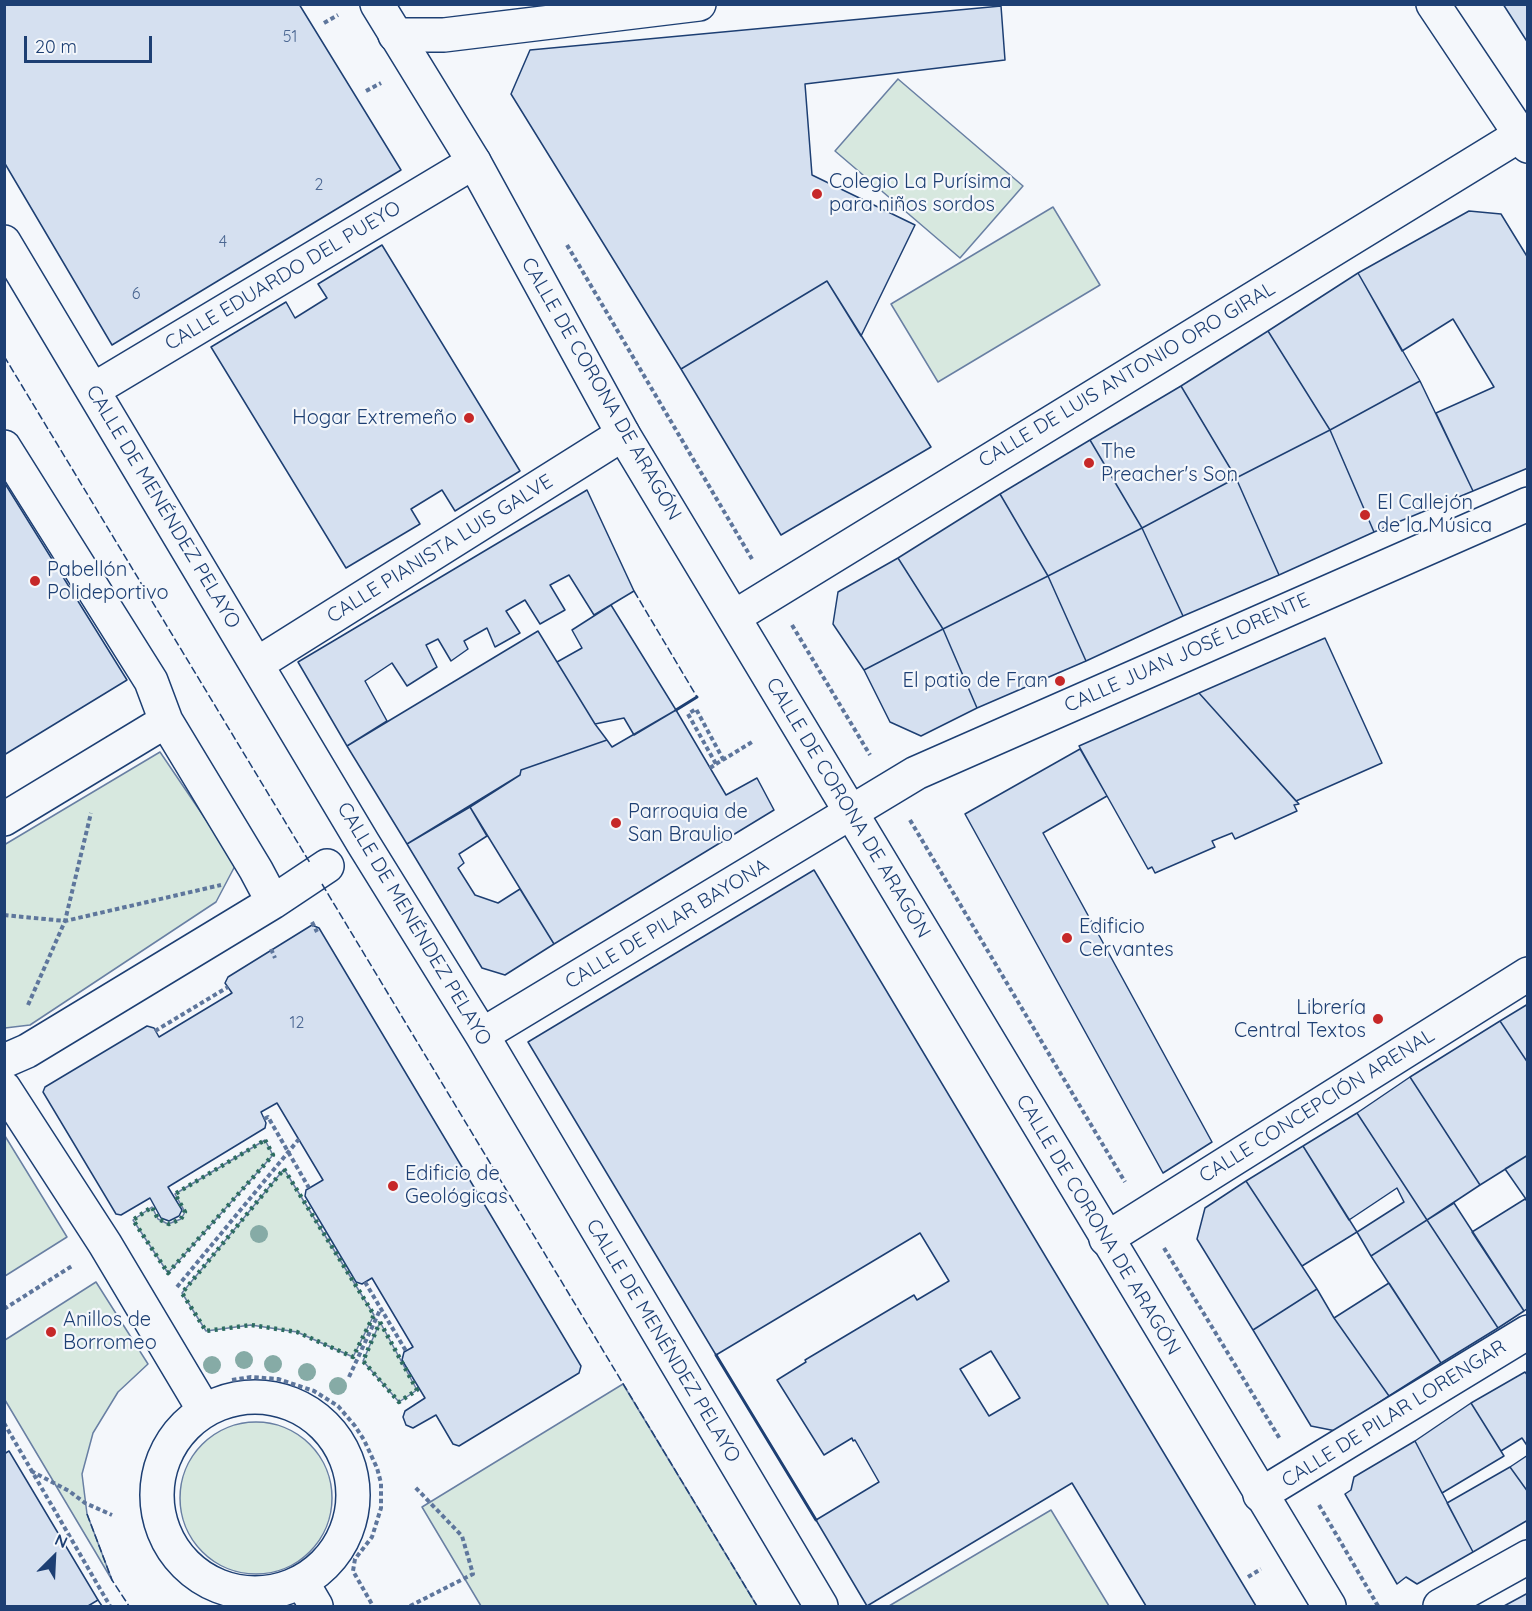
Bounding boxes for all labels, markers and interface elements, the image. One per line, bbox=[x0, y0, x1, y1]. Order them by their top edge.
scale bar bbox=[27, 24, 154, 62]
house number: 51 bbox=[283, 27, 297, 47]
text: 20 m bbox=[35, 35, 77, 58]
place label: Colegio La Purísima para niños sordos bbox=[829, 170, 1011, 217]
house number: 2 bbox=[315, 175, 323, 195]
marker: Colegio La Purísima para niños sordos bbox=[810, 187, 824, 201]
street label: CALLE EDUARDO DEL PUEYO bbox=[161, 196, 405, 356]
house number: 4 bbox=[219, 232, 227, 252]
street label: CALLE DE CORONA DE ARAGÓN bbox=[516, 253, 686, 525]
street label: CALLE DE LUIS ANTONIO ORO GIRAL bbox=[974, 277, 1280, 473]
house number: 6 bbox=[132, 284, 140, 304]
street label: CALLE DE MENÉNDEZ PELAYO bbox=[81, 381, 245, 633]
place label: Hogar Extremeño bbox=[292, 406, 457, 430]
marker: Hogar Extremeño bbox=[462, 411, 476, 425]
place label: The Preacher's Son bbox=[1101, 440, 1238, 487]
marker: The Preacher's Son bbox=[1082, 456, 1096, 470]
street label: CALLE PIANISTA LUIS GALVE bbox=[323, 470, 557, 628]
place label: El Callejón de la Música bbox=[1377, 491, 1492, 538]
marker: El Callejón de la Música bbox=[1358, 508, 1372, 522]
place label: Pabellón Polideportivo bbox=[47, 558, 169, 605]
marker: Pabellón Polideportivo bbox=[28, 574, 42, 588]
street label: CALLE JUAN JOSÉ LORENTE bbox=[1061, 588, 1313, 718]
place label: El patio de Fran bbox=[903, 669, 1048, 693]
street label: CALLE DE CORONA DE ARAGÓN bbox=[761, 674, 935, 942]
marker: El patio de Fran bbox=[1053, 674, 1067, 688]
street label: CALLE DE MENÉNDEZ PELAYO bbox=[332, 798, 496, 1050]
place label: Parroquia de San Braulio bbox=[628, 800, 748, 847]
marker: Parroquia de San Braulio bbox=[609, 816, 623, 830]
street label: CALLE DE PILAR BAYONA bbox=[561, 854, 773, 994]
place label: Edificio Cervantes bbox=[1079, 915, 1174, 962]
marker: Edificio Cervantes bbox=[1060, 931, 1074, 945]
place label: Librería Central Textos bbox=[1234, 996, 1366, 1043]
marker: Librería Central Textos bbox=[1371, 1012, 1385, 1026]
house number: 12 bbox=[290, 1013, 304, 1033]
street label: CALLE CONCEPCIÓN ARENAL bbox=[1195, 1024, 1439, 1188]
street label: CALLE DE CORONA DE ARAGÓN bbox=[1011, 1091, 1185, 1359]
place label: Edificio de Geológicas bbox=[405, 1162, 508, 1209]
marker: Edificio de Geológicas bbox=[386, 1179, 400, 1193]
street label: CALLE DE MENÉNDEZ PELAYO bbox=[581, 1215, 745, 1467]
place label: Anillos de Borromeo bbox=[63, 1308, 157, 1355]
marker: Anillos de Borromeo bbox=[44, 1325, 58, 1339]
street label: CALLE DE PILAR LORENGAR bbox=[1277, 1335, 1511, 1493]
north arrow bbox=[24, 1527, 84, 1587]
text: N bbox=[52, 1529, 71, 1552]

